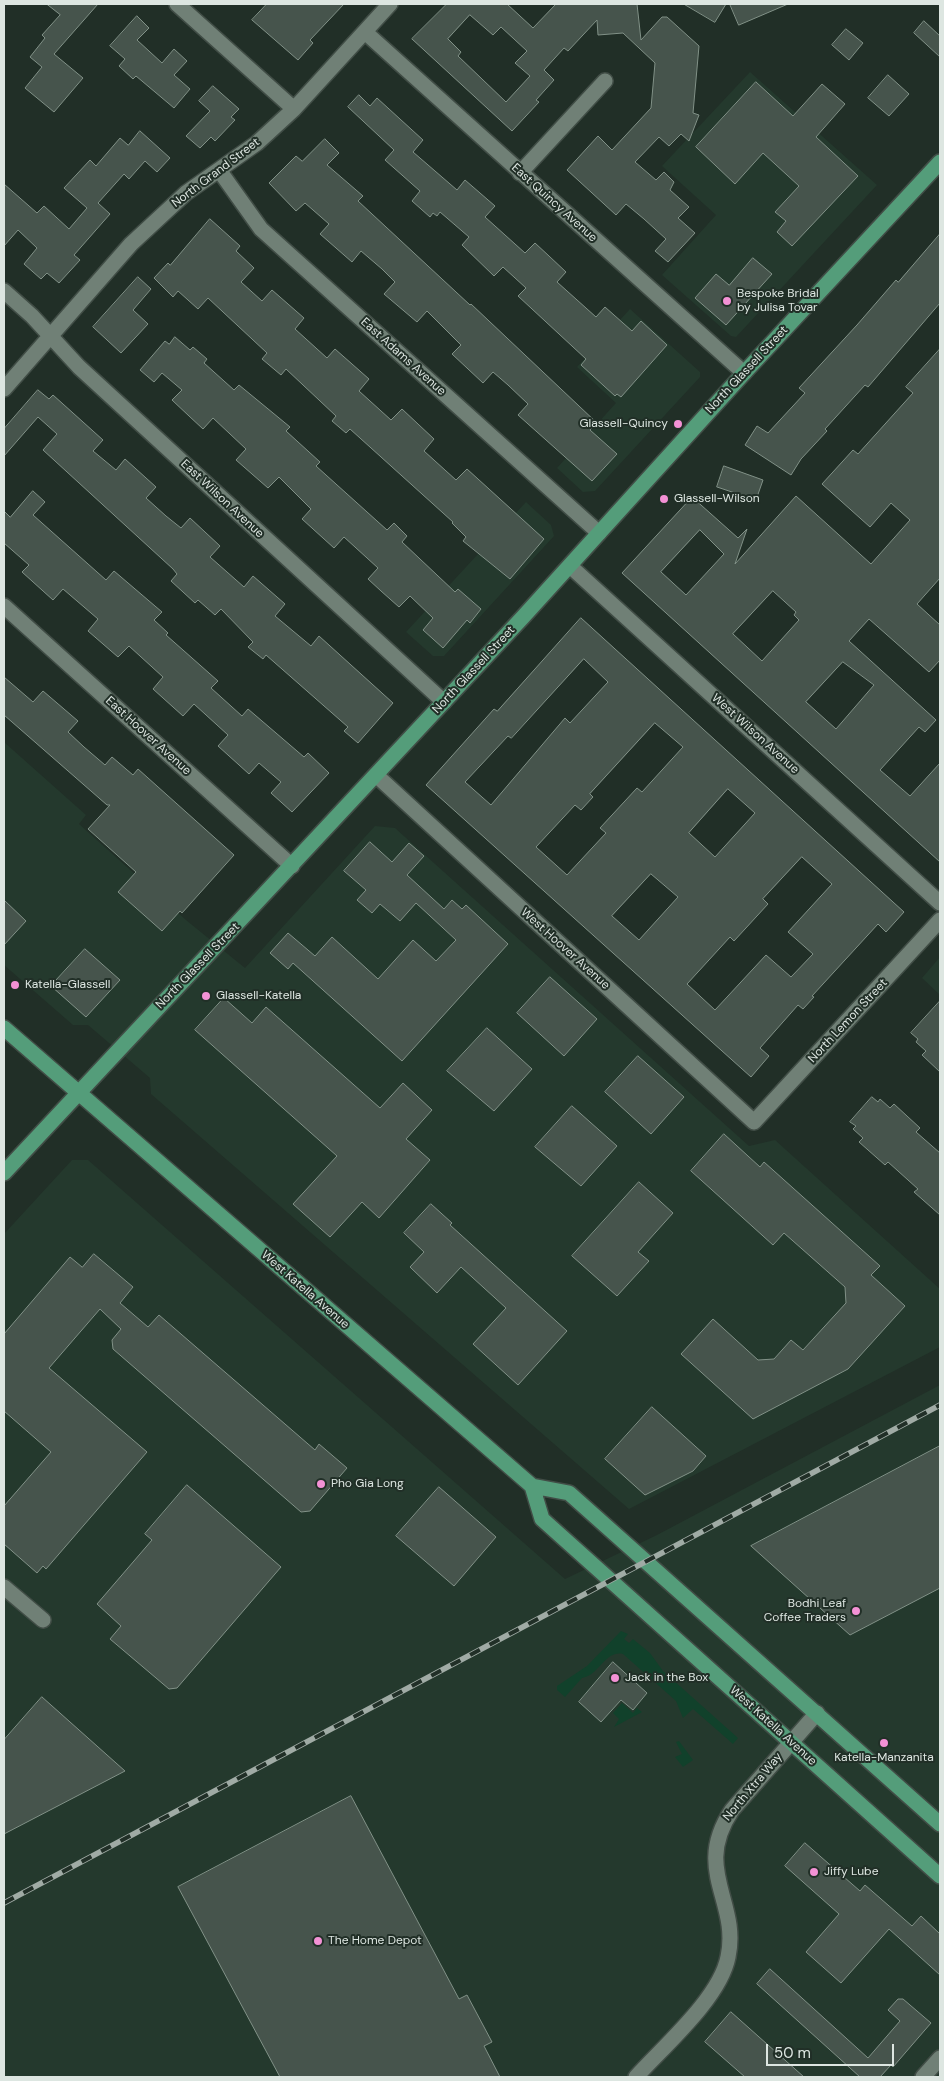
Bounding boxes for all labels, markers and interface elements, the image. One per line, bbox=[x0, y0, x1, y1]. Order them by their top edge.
street label: North Grand Street bbox=[169, 135, 263, 211]
street label: East Quincy Avenue bbox=[508, 161, 600, 245]
place label: Bespoke Bridal by Julisa Tovar bbox=[737, 287, 819, 315]
marker: Bespoke Bridal by Julisa Tovar bbox=[721, 295, 733, 307]
street label: East Adams Avenue bbox=[358, 315, 448, 399]
street label: North Glassell Street bbox=[703, 323, 791, 417]
place label: Glassell-Quincy bbox=[580, 417, 668, 431]
marker: Glassell-Quincy bbox=[672, 418, 684, 430]
street label: East Wilson Avenue bbox=[178, 457, 266, 541]
place label: Glassell-Wilson bbox=[674, 492, 760, 506]
marker: Glassell-Wilson bbox=[658, 493, 670, 505]
street label: North Glassell Street bbox=[430, 623, 518, 717]
street label: West Wilson Avenue bbox=[708, 691, 802, 777]
street label: East Hoover Avenue bbox=[102, 694, 194, 778]
street label: West Hoover Avenue bbox=[518, 905, 612, 993]
street label: North Glassell Street bbox=[153, 920, 243, 1012]
street label: North Lemon Street bbox=[805, 976, 891, 1066]
place label: Katella-Glassell bbox=[25, 978, 110, 992]
marker: Katella-Glassell bbox=[9, 979, 21, 991]
place label: Glassell-Katella bbox=[216, 989, 301, 1003]
marker: Glassell-Katella bbox=[200, 990, 212, 1002]
street label: West Katella Avenue bbox=[258, 1248, 352, 1332]
place label: Pho Gia Long bbox=[331, 1477, 404, 1491]
marker: Pho Gia Long bbox=[315, 1478, 327, 1490]
place label: Bodhi Leaf Coffee Traders bbox=[764, 1597, 846, 1625]
marker: Bodhi Leaf Coffee Traders bbox=[850, 1605, 862, 1617]
place label: Jack in the Box bbox=[625, 1671, 708, 1685]
marker: Jack in the Box bbox=[609, 1672, 621, 1684]
street label: West Katella Avenue bbox=[727, 1683, 819, 1769]
marker: Katella-Manzanita bbox=[878, 1737, 890, 1749]
street label: North Xtra Way bbox=[720, 1750, 786, 1824]
place label: Katella-Manzanita bbox=[834, 1751, 934, 1765]
place label: Jiffy Lube bbox=[824, 1865, 878, 1879]
marker: Jiffy Lube bbox=[808, 1866, 820, 1878]
place label: The Home Depot bbox=[328, 1934, 422, 1948]
marker: The Home Depot bbox=[312, 1935, 324, 1947]
scale bar bbox=[769, 2034, 896, 2066]
text: 50 m bbox=[774, 2043, 811, 2063]

